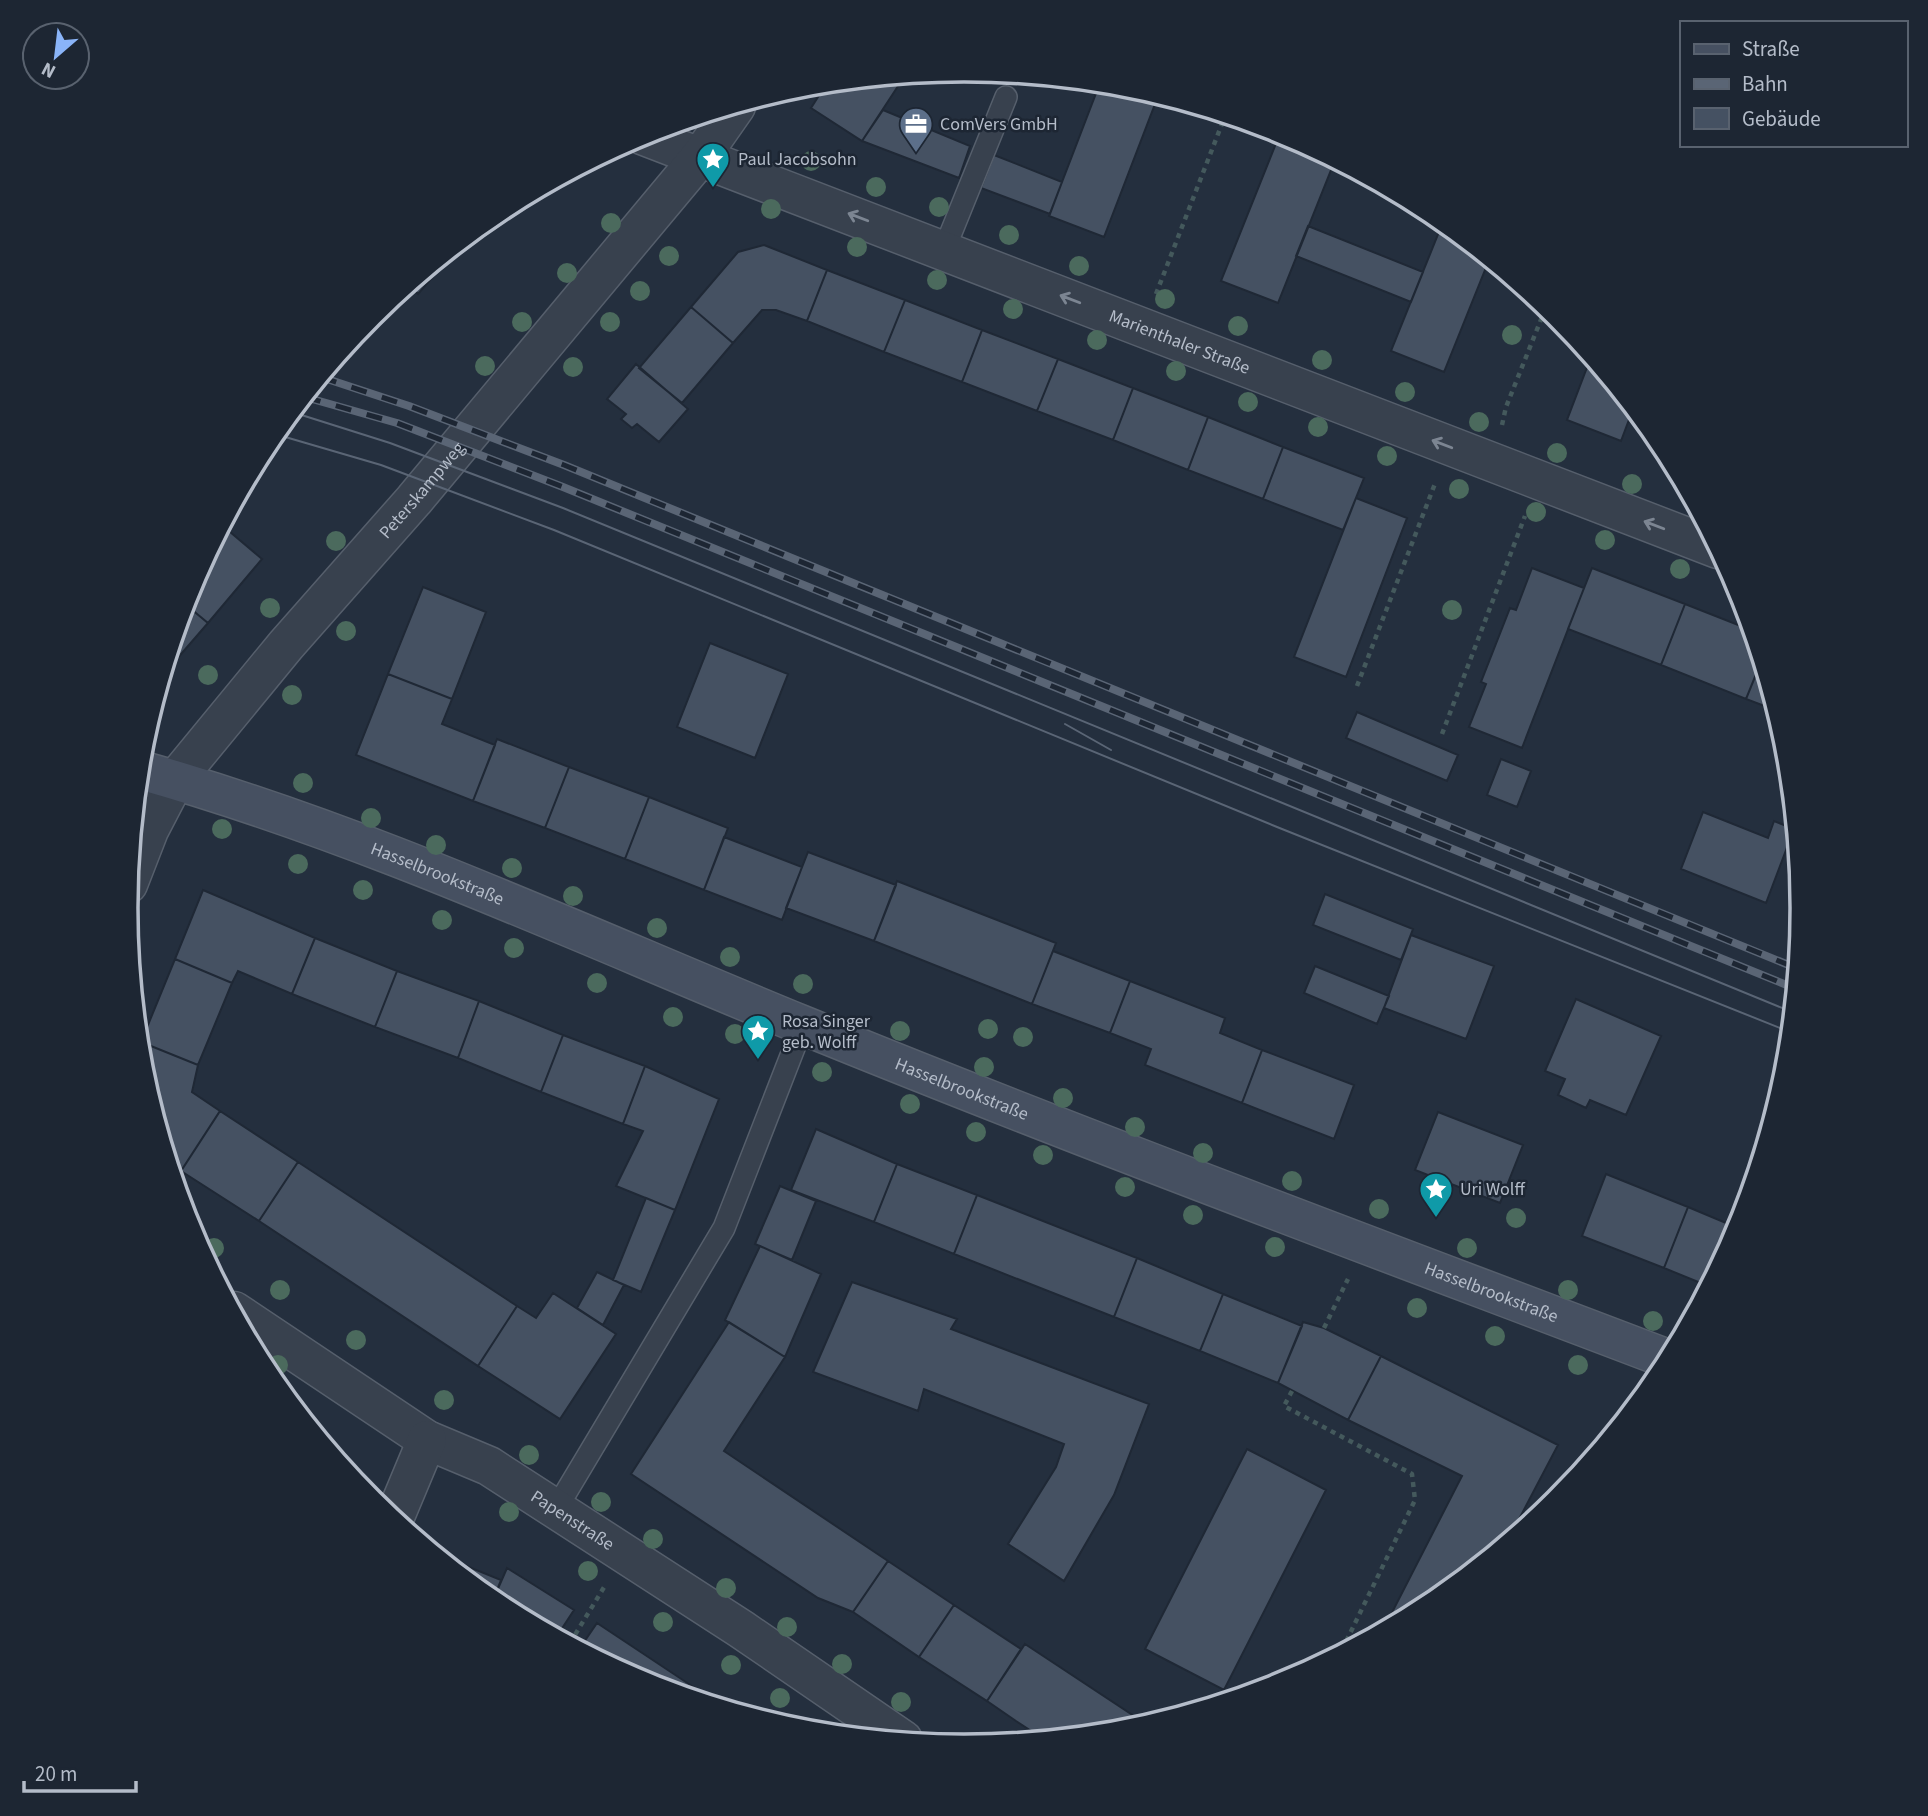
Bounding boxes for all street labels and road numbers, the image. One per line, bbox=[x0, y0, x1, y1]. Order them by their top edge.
street label: Marienthaler Straße bbox=[1105, 303, 1254, 380]
street label: Peterskampweg bbox=[373, 436, 470, 544]
street label: Hasselbrookstraße bbox=[367, 836, 508, 911]
street label: Hasselbrookstraße bbox=[891, 1051, 1032, 1126]
street label: Hasselbrookstraße bbox=[1421, 1255, 1562, 1329]
street label: Papenstraße bbox=[526, 1484, 619, 1556]

